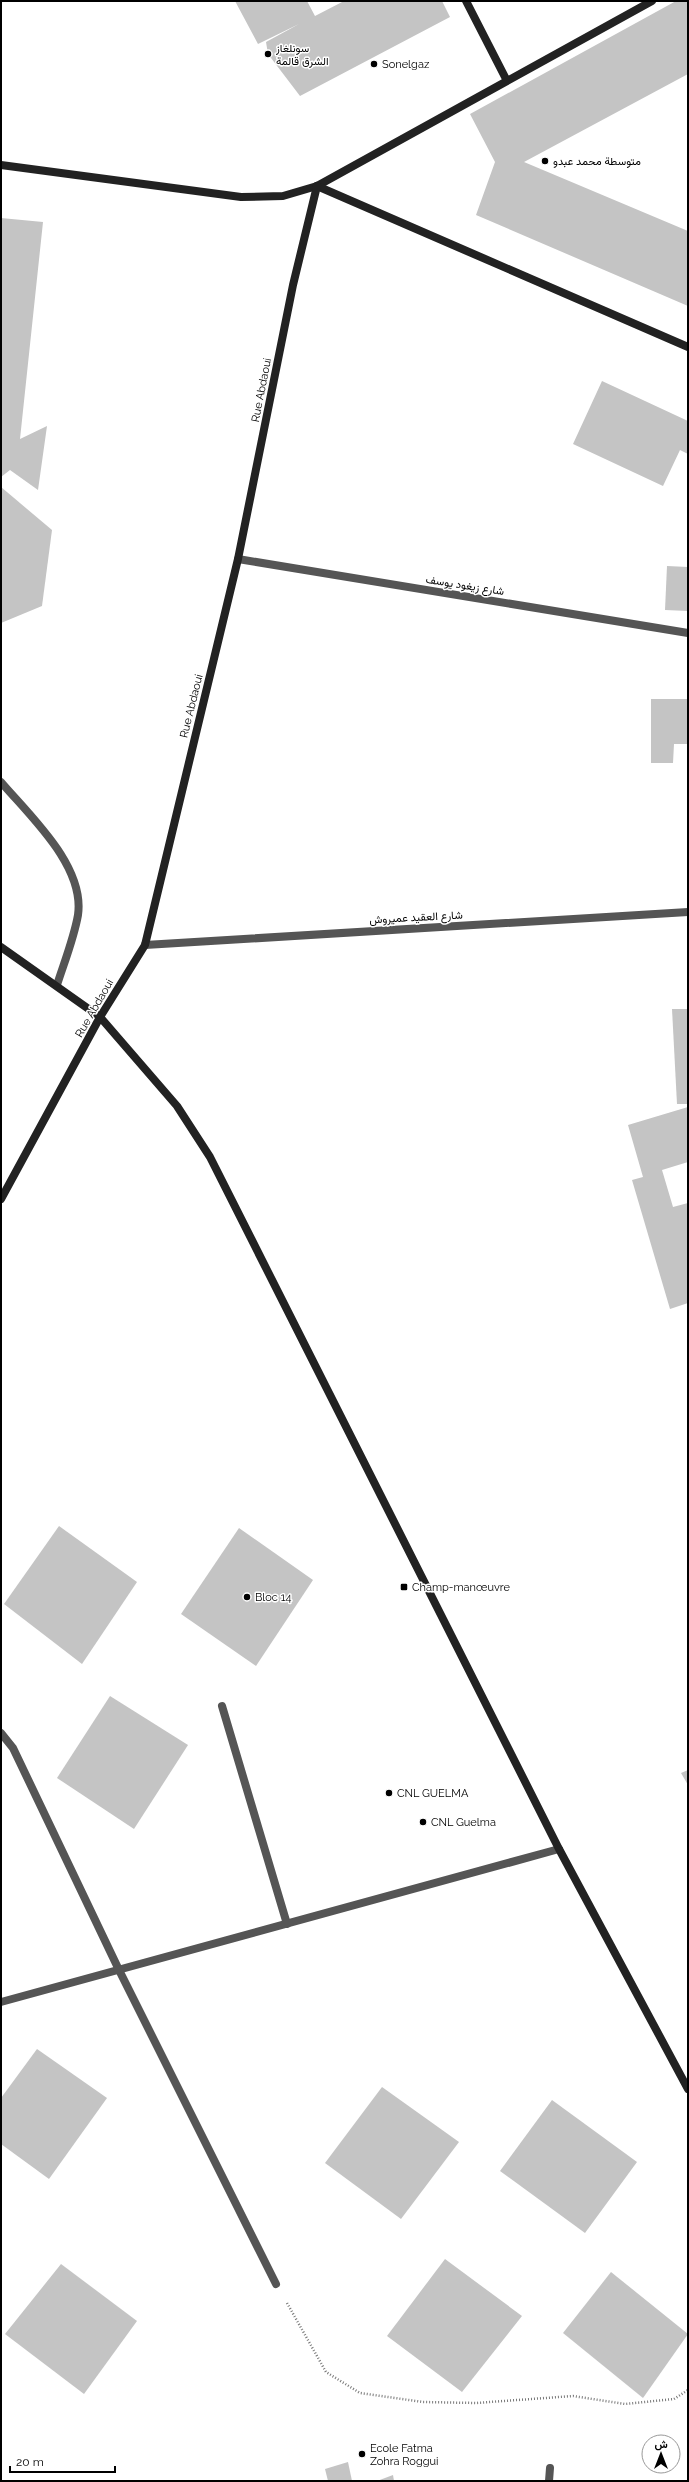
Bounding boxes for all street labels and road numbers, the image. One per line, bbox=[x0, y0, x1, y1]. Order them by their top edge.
street label: Rue Abdaoui bbox=[249, 357, 274, 423]
street label: شارع زيغود يوسف bbox=[425, 573, 505, 599]
street label: Rue Abdaoui bbox=[177, 673, 206, 739]
street label: شارع العقيد عميروش bbox=[369, 909, 463, 927]
street label: Rue Abdaoui bbox=[73, 977, 116, 1040]

